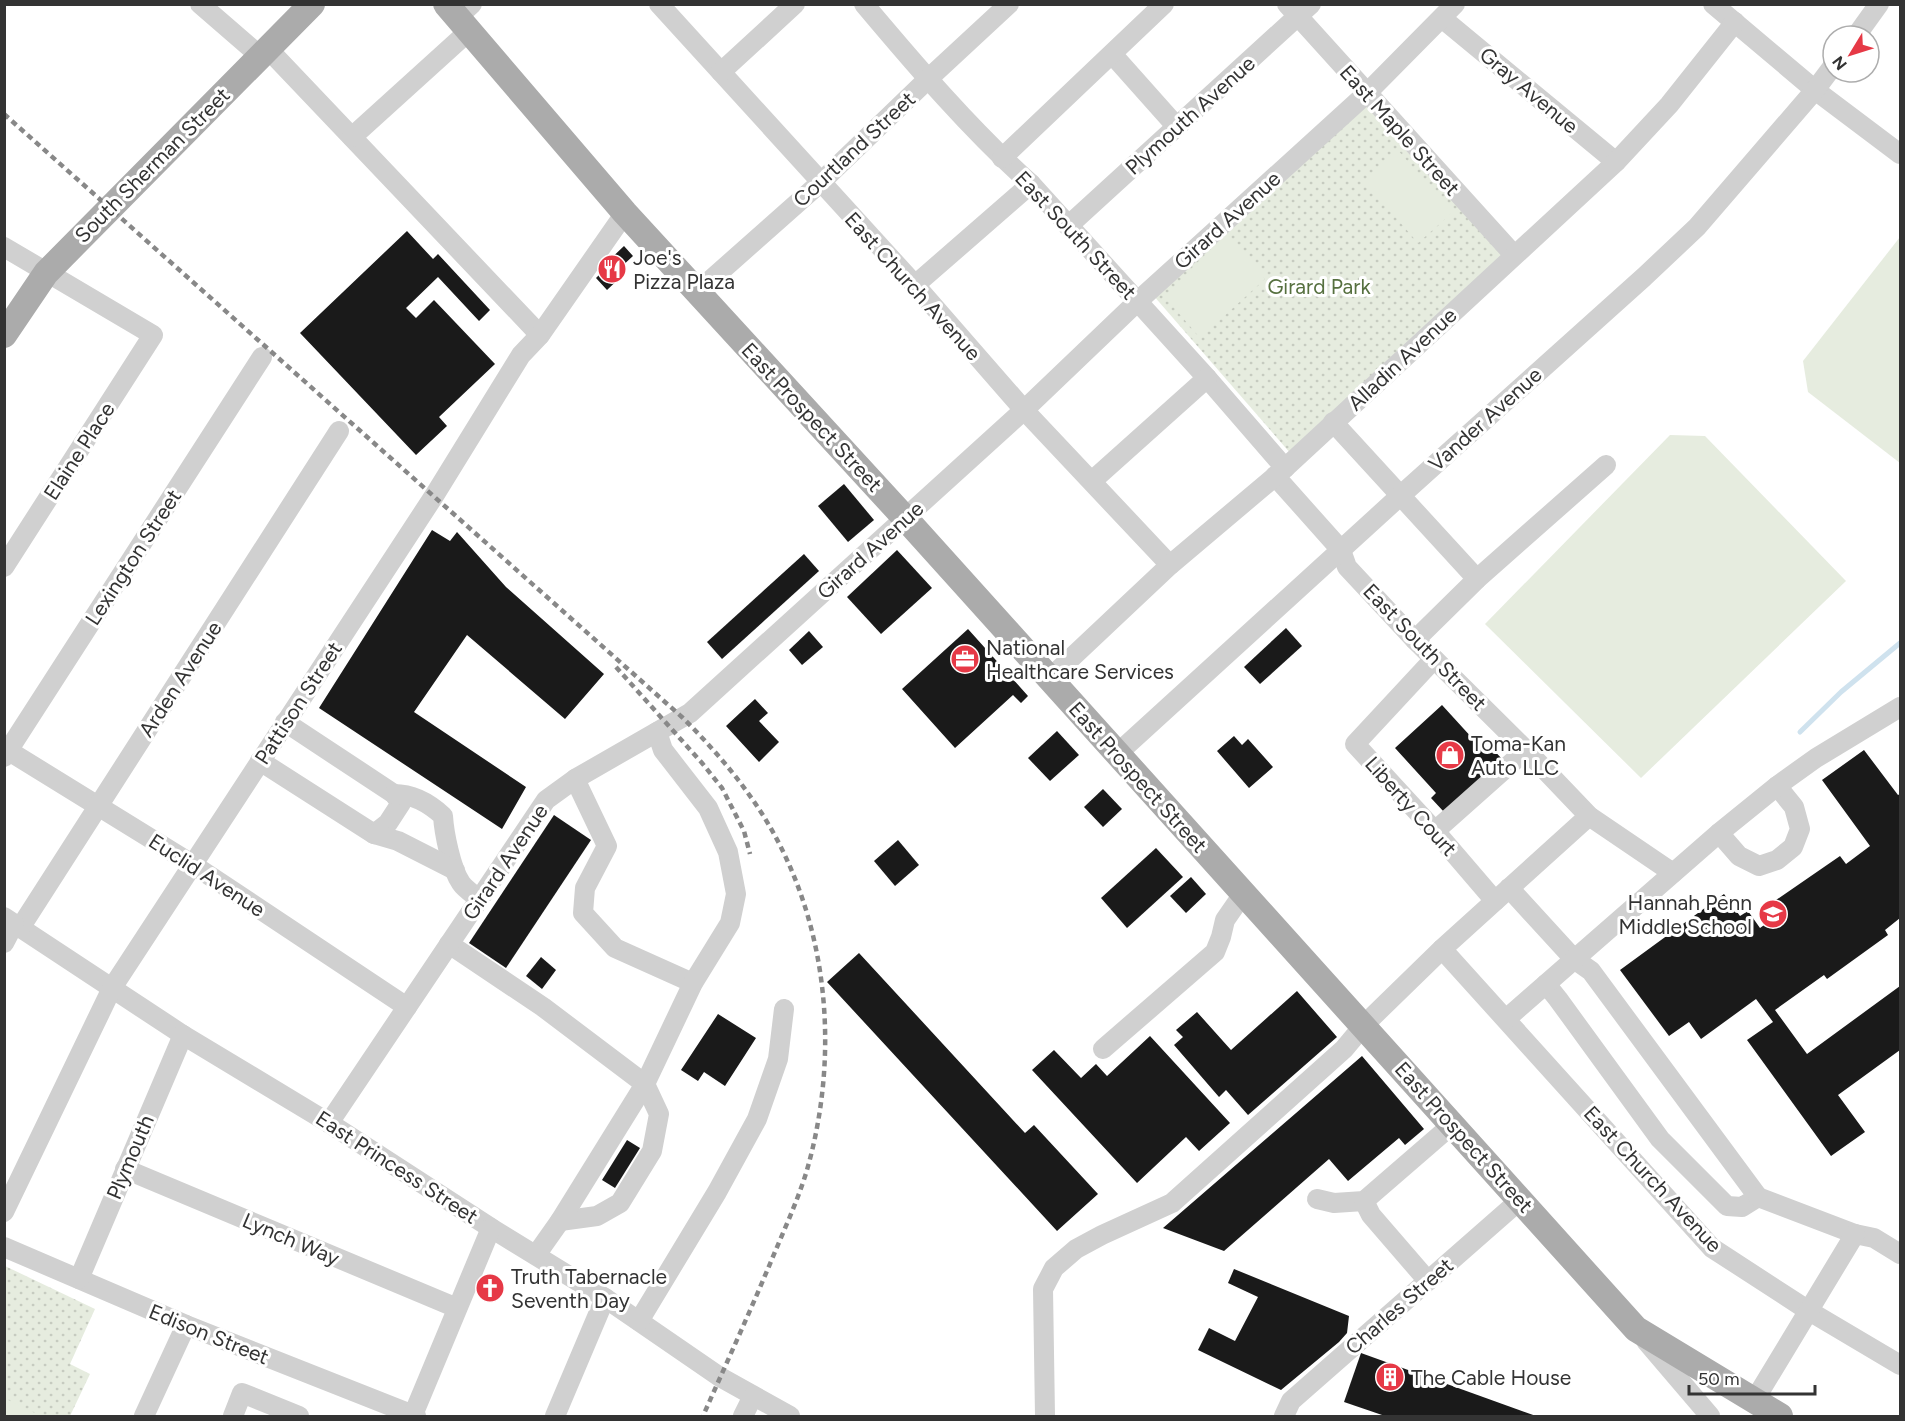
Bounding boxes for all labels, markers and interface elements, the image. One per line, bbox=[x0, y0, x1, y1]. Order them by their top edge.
north arrow bbox=[1821, 24, 1881, 84]
street label: Gray Avenue bbox=[1475, 42, 1583, 138]
street label: Plymouth Avenue bbox=[1120, 50, 1260, 180]
text: N bbox=[1828, 52, 1851, 74]
street label: East Maple Street bbox=[1335, 60, 1465, 200]
street label: South Sherman Street bbox=[69, 82, 235, 248]
street label: Courtland Street bbox=[788, 86, 920, 212]
street label: East South Street bbox=[1010, 166, 1142, 304]
street label: Girard Avenue bbox=[1169, 166, 1285, 274]
street label: East Church Avenue bbox=[840, 207, 986, 365]
place label: Joe's Pizza Plaza bbox=[633, 245, 735, 294]
restaurant icon: Joe's Pizza Plaza bbox=[596, 253, 628, 285]
park label: Girard Park bbox=[1267, 274, 1371, 299]
street label: Alladin Avenue bbox=[1343, 302, 1461, 416]
street label: East Prospect Street bbox=[737, 337, 887, 497]
street label: Vander Avenue bbox=[1423, 362, 1547, 476]
street label: Elaine Place bbox=[38, 398, 120, 504]
street label: Lexington Street bbox=[80, 484, 186, 630]
street label: Girard Avenue bbox=[812, 496, 928, 604]
street label: East South Street bbox=[1358, 578, 1492, 716]
street label: Arden Avenue bbox=[133, 616, 227, 742]
place label: National Healthcare Services bbox=[986, 635, 1174, 684]
street label: Pattison Street bbox=[249, 637, 347, 769]
office icon: National Healthcare Services bbox=[949, 643, 981, 675]
street label: East Prospect Street bbox=[1064, 696, 1212, 858]
place label: Toma-Kan Auto LLC bbox=[1471, 731, 1566, 780]
shop icon: Toma-Kan Auto LLC bbox=[1434, 739, 1466, 771]
street label: Liberty Court bbox=[1360, 751, 1462, 861]
street label: Girard Avenue bbox=[457, 799, 553, 925]
street label: Euclid Avenue bbox=[144, 828, 270, 922]
place label: Hannah Penn Middle School bbox=[1619, 890, 1752, 939]
school or university icon: Hannah Penn Middle School bbox=[1757, 898, 1789, 930]
street label: East Prospect Street bbox=[1390, 1056, 1538, 1218]
street label: East Church Avenue bbox=[1579, 1101, 1727, 1257]
street label: East Princess Street bbox=[311, 1105, 483, 1229]
street label: Plymouth bbox=[101, 1111, 159, 1203]
street label: Lynch Way bbox=[239, 1207, 343, 1271]
street label: Charles Street bbox=[1340, 1252, 1458, 1360]
place label: Truth Tabernacle Seventh Day bbox=[511, 1264, 667, 1313]
church icon: Truth Tabernacle Seventh Day bbox=[474, 1272, 506, 1304]
street label: Edison Street bbox=[145, 1299, 273, 1369]
scale bar bbox=[1689, 1358, 1815, 1396]
building icon: The Cable House bbox=[1374, 1361, 1406, 1393]
place label: The Cable House bbox=[1411, 1365, 1571, 1390]
text: 50 m bbox=[1698, 1368, 1740, 1390]

